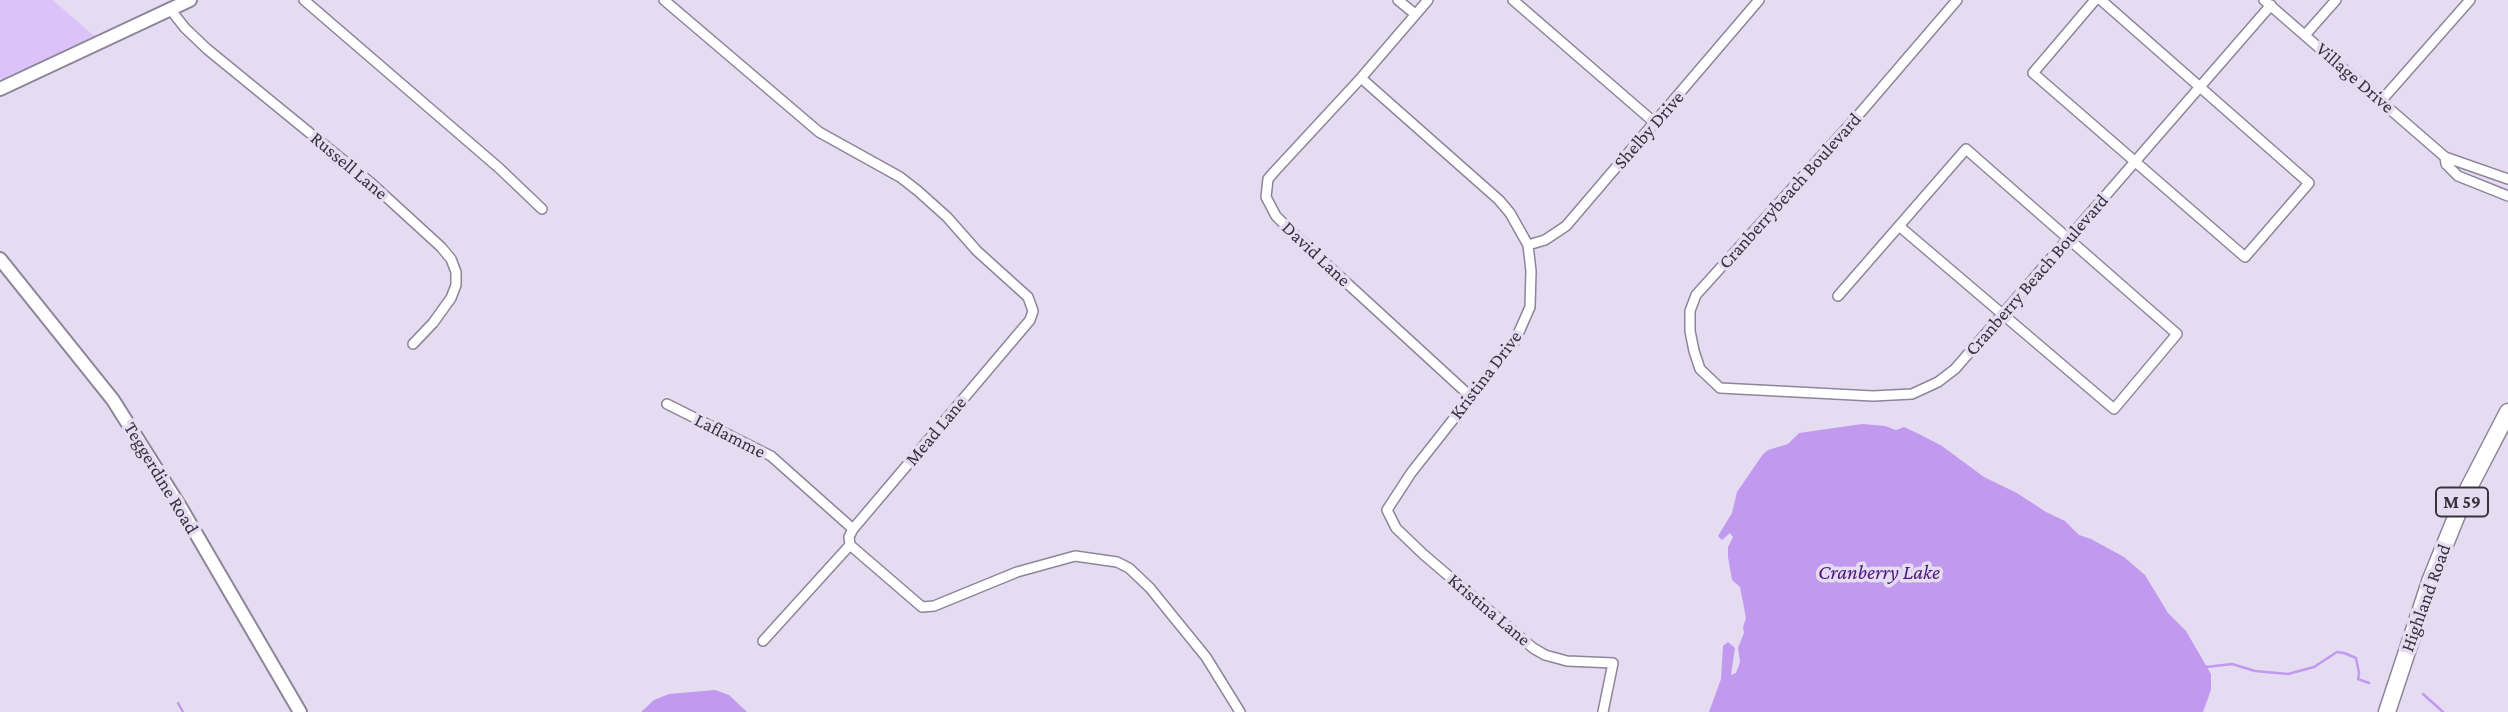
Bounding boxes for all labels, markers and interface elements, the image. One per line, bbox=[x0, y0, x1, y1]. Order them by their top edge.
street label: Village Drive bbox=[2311, 38, 2399, 118]
street label: Shelby Drive bbox=[1609, 86, 1689, 174]
street label: Cranberrybeach Boulevard bbox=[1714, 108, 1866, 274]
street label: Russell Lane bbox=[306, 127, 392, 205]
street label: Cranberry Beach Boulevard bbox=[1961, 190, 2113, 360]
street label: David Lane bbox=[1277, 217, 1355, 291]
street label: Kristina Drive bbox=[1445, 326, 1527, 424]
street label: Mead Lane bbox=[900, 392, 972, 470]
street label: Laflamme bbox=[691, 409, 769, 463]
street label: Teggerdine Road bbox=[119, 418, 203, 538]
road number: M 59 bbox=[2436, 488, 2488, 516]
street label: Highland Road bbox=[2396, 541, 2456, 655]
water label: Cranberry Lake bbox=[1818, 560, 1940, 586]
street label: Kristina Lane bbox=[1443, 569, 1535, 651]

